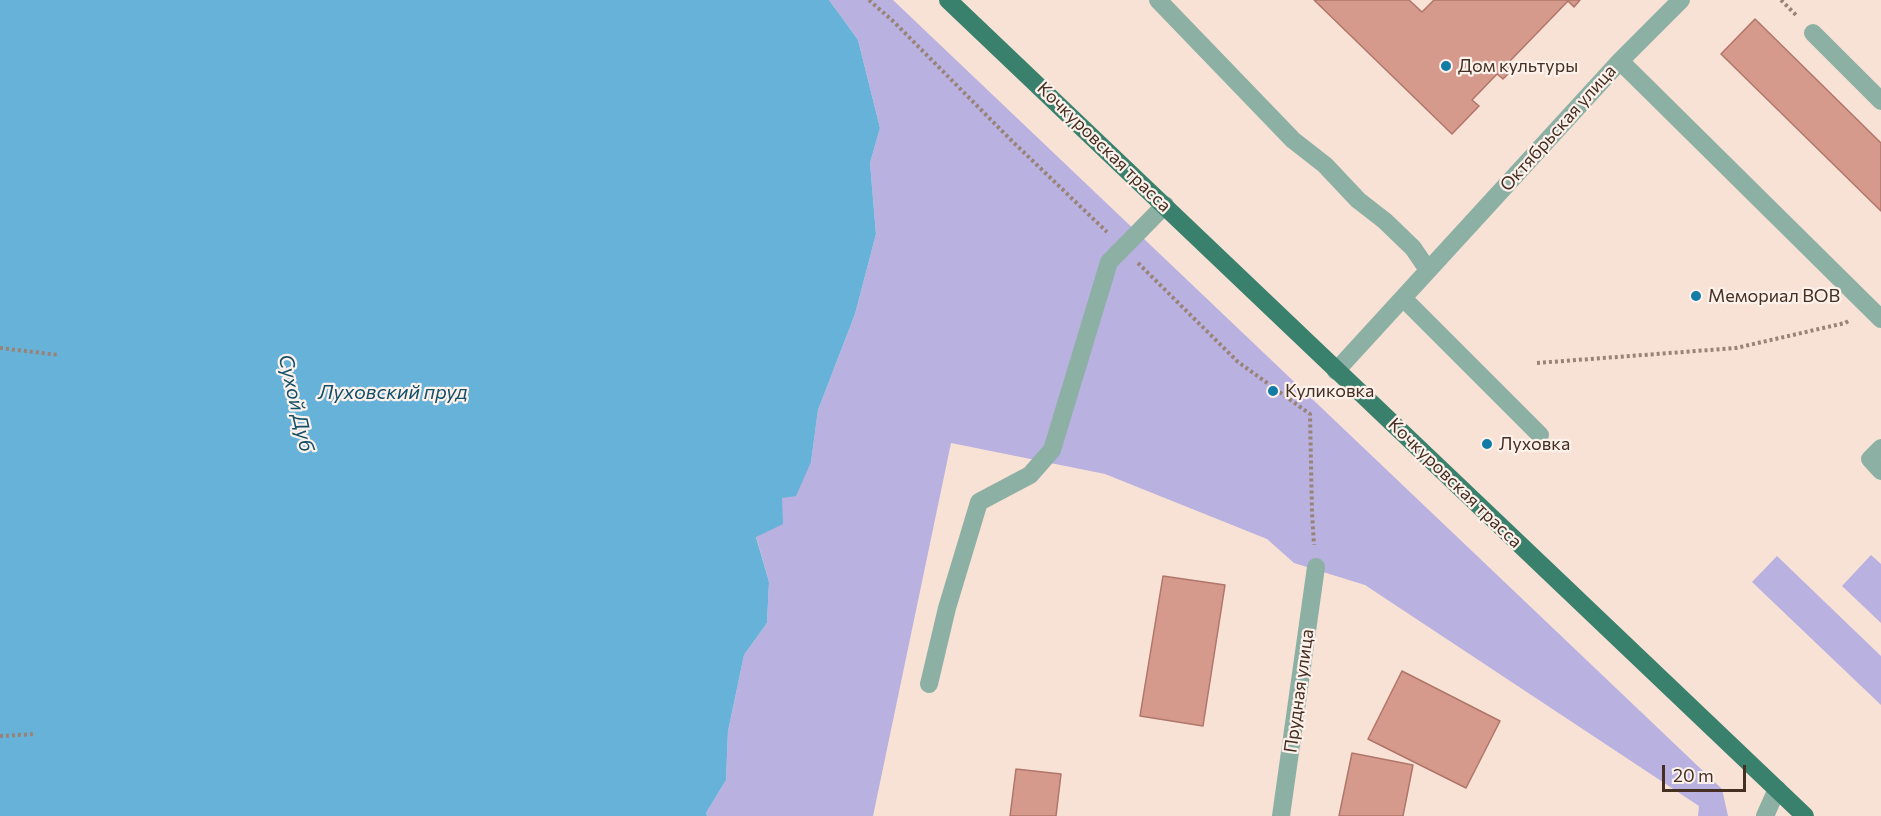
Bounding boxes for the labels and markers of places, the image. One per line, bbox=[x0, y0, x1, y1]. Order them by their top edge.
place label: Дом культуры bbox=[1458, 55, 1578, 77]
marker: Дом культуры bbox=[1439, 59, 1453, 73]
place label: Мемориал ВОВ bbox=[1708, 285, 1840, 307]
marker: Мемориал ВОВ bbox=[1689, 289, 1703, 303]
place label: Куликовка bbox=[1285, 380, 1374, 402]
marker: Куликовка bbox=[1266, 384, 1280, 398]
place label: Луховка bbox=[1499, 433, 1570, 455]
marker: Луховка bbox=[1480, 437, 1494, 451]

